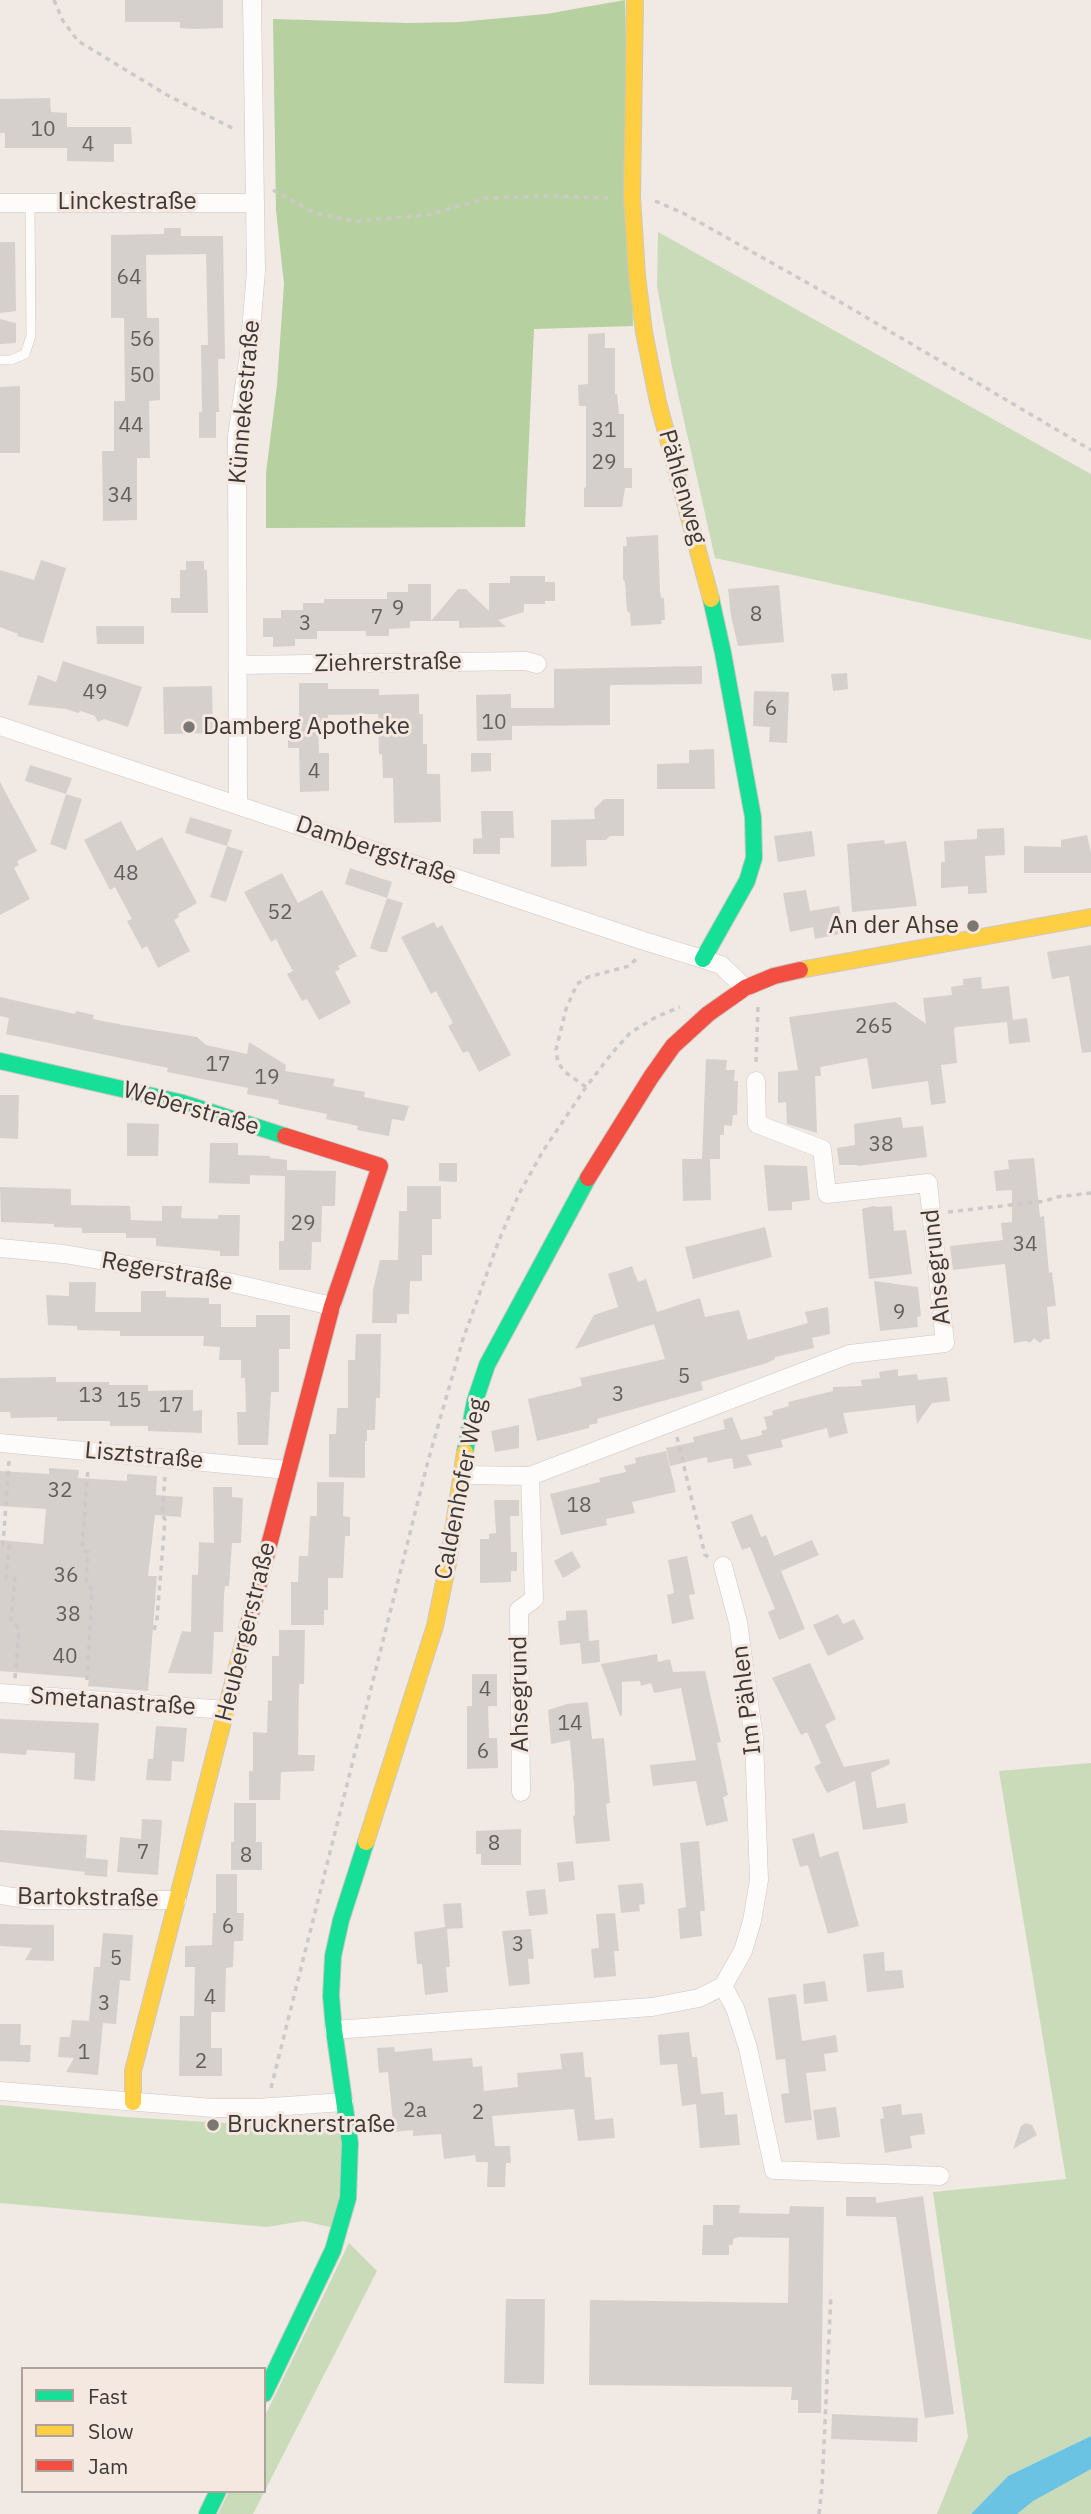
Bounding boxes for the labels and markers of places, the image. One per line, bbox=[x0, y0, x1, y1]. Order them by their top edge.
place label: Damberg Apotheke bbox=[203, 713, 410, 741]
marker: Damberg Apotheke bbox=[181, 719, 197, 735]
place label: An der Ahse bbox=[829, 912, 959, 940]
marker: An der Ahse bbox=[965, 918, 981, 934]
place label: Brucknerstraße bbox=[227, 2111, 395, 2139]
marker: Brucknerstraße bbox=[205, 2117, 221, 2133]

